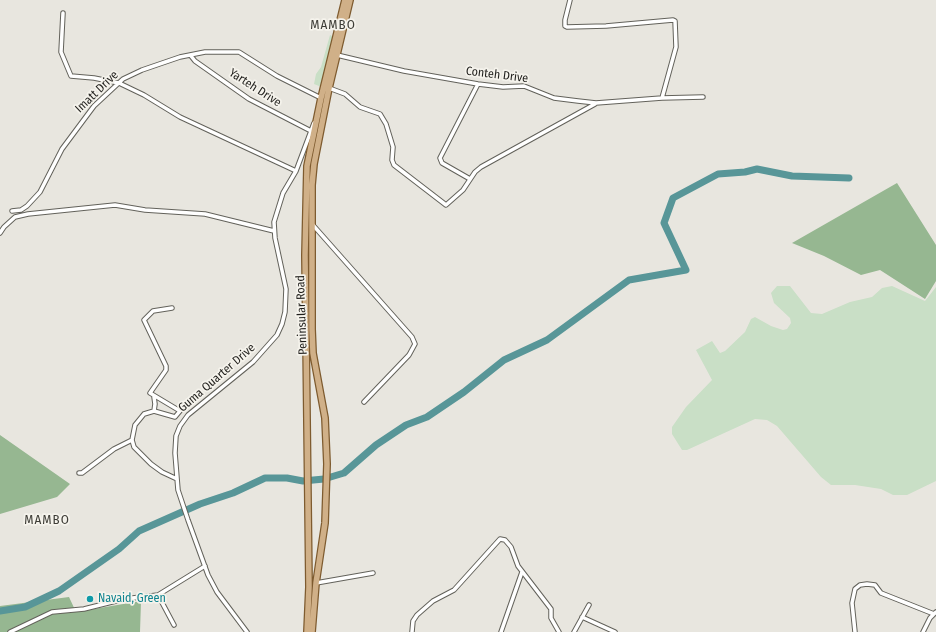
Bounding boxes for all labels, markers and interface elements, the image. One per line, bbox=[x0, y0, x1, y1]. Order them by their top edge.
district label: MAMBO bbox=[310, 17, 356, 33]
street label: Conteh Drive bbox=[465, 64, 529, 86]
street label: Yarteh Drive bbox=[226, 66, 284, 110]
street label: Imatt Drive bbox=[72, 68, 122, 116]
street label: Peninsular Road bbox=[293, 275, 311, 355]
street label: Guma Quarter Drive bbox=[176, 341, 258, 415]
district label: MAMBO bbox=[24, 512, 70, 528]
place label: Navaid, Green bbox=[98, 592, 166, 606]
marker: Navaid, Green bbox=[85, 594, 95, 604]

